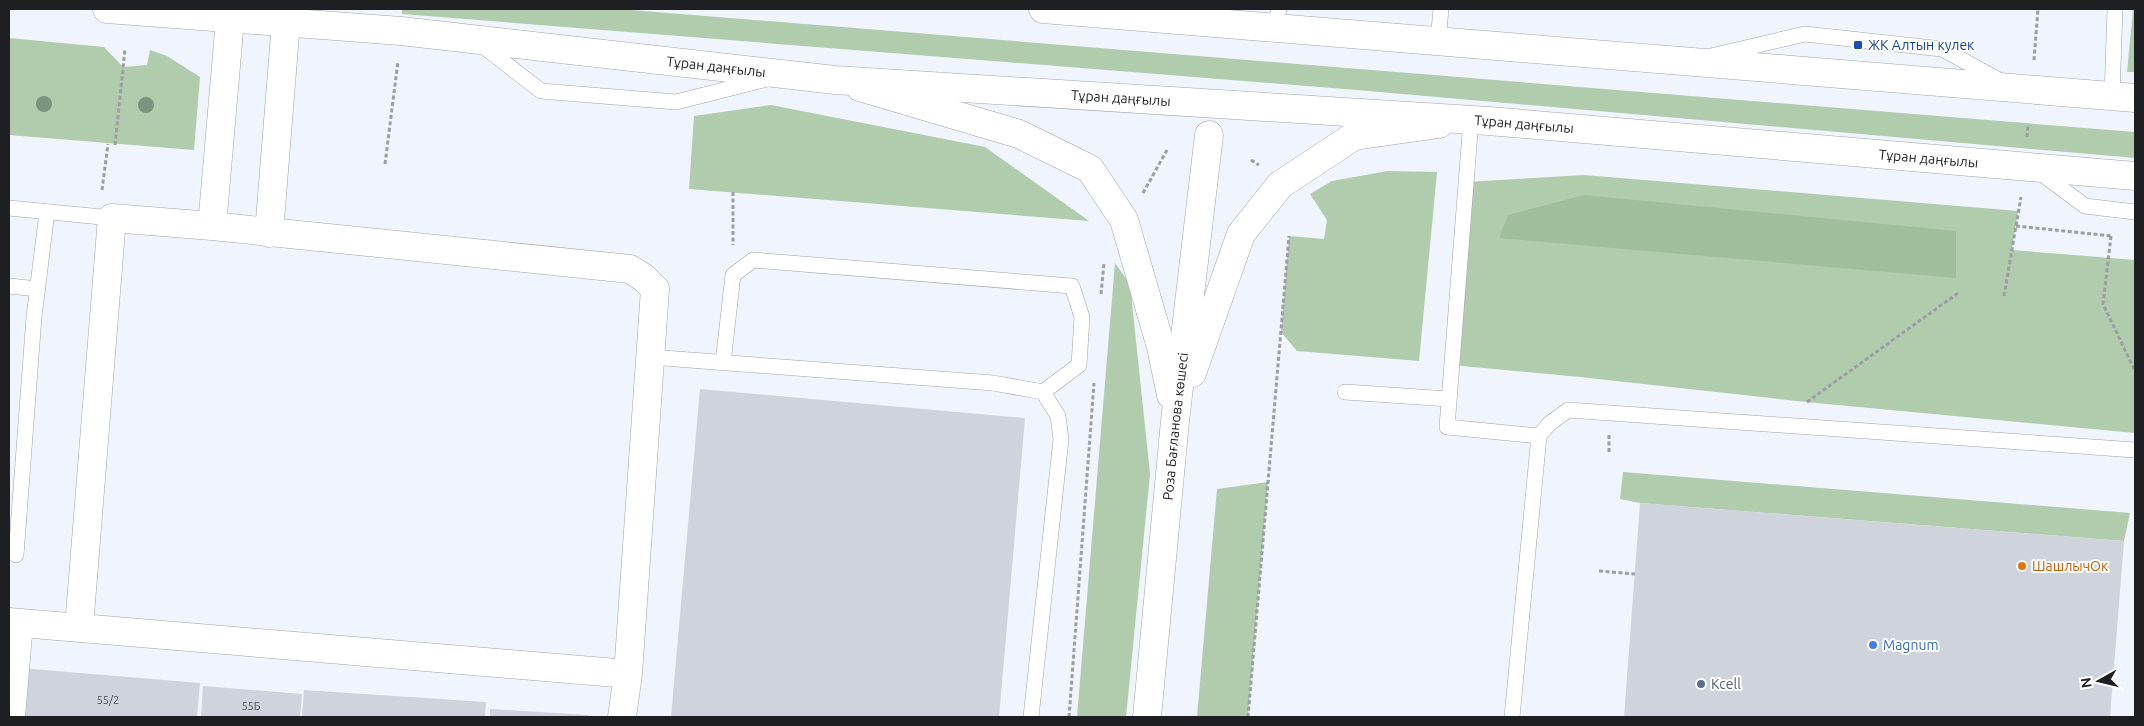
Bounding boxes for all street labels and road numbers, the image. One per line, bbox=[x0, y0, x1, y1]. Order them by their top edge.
street label: Тұран даңғылы bbox=[666, 53, 767, 80]
street label: Тұран даңғылы bbox=[1071, 87, 1171, 109]
street label: Тұран даңғылы bbox=[1474, 112, 1574, 136]
street label: Тұран даңғылы bbox=[1878, 146, 1979, 171]
street label: Роза Бағланова көшесі bbox=[1160, 351, 1191, 501]

